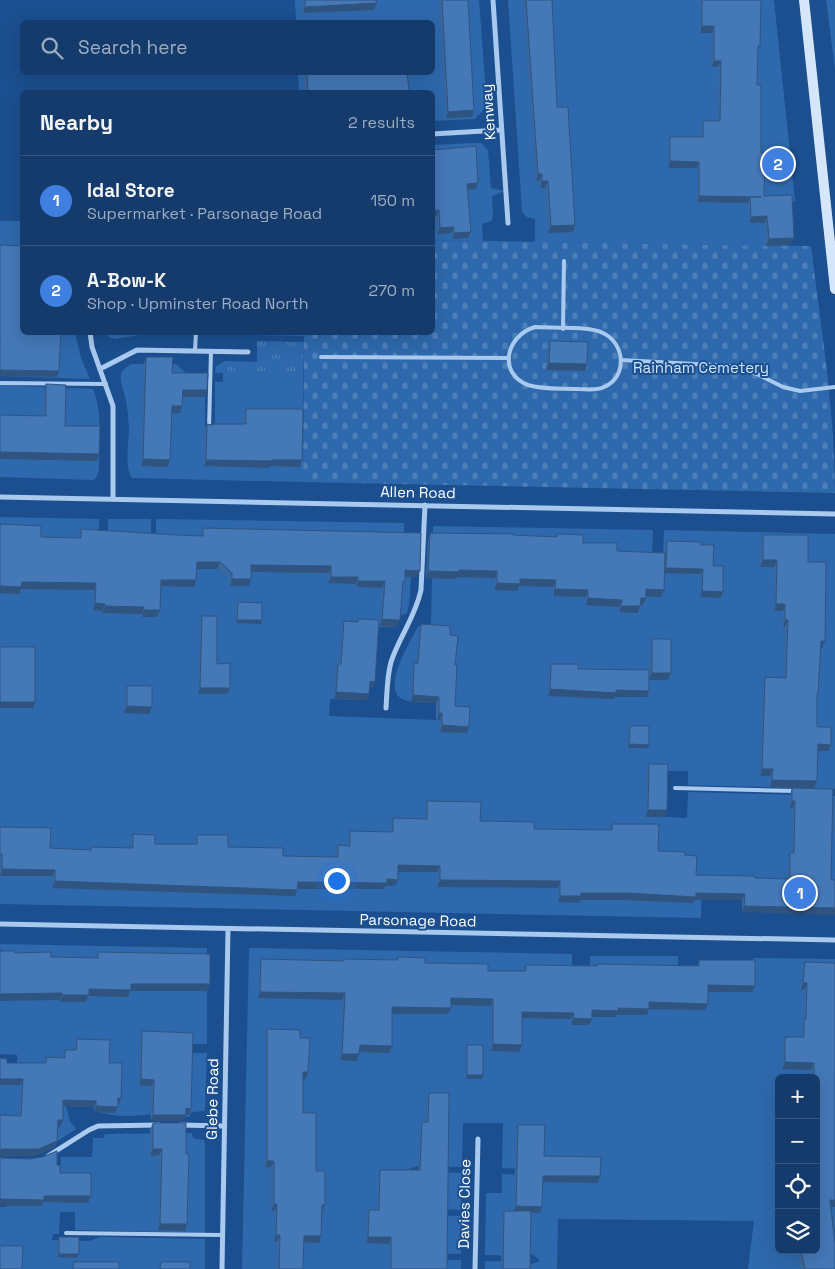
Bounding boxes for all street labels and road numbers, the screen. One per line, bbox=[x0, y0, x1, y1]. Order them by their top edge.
street label: Kenway bbox=[477, 83, 499, 141]
street label: Allen Road bbox=[380, 482, 456, 502]
street label: Parsonage Road bbox=[359, 909, 477, 931]
street label: Glebe Road bbox=[202, 1058, 222, 1140]
street label: Davies Close bbox=[454, 1159, 474, 1249]

